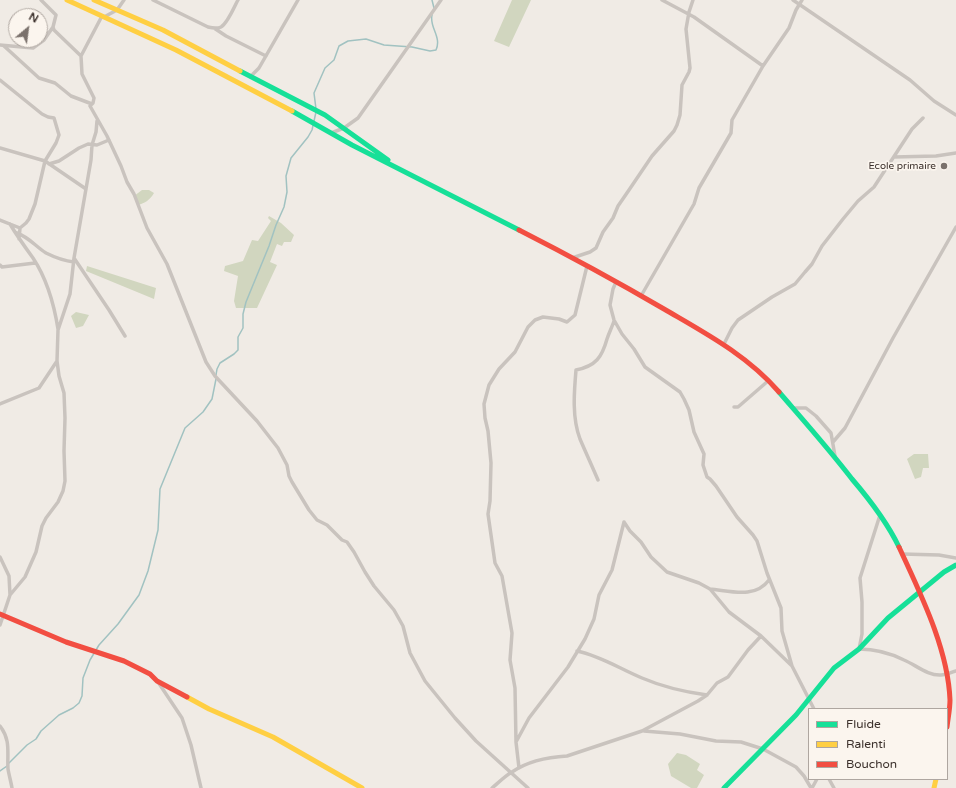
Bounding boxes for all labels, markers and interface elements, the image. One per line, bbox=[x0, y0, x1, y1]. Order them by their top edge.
north arrow bbox=[8, 8, 48, 48]
text: N bbox=[27, 10, 41, 26]
place label: Ecole primaire bbox=[868, 160, 936, 172]
marker: Ecole primaire bbox=[939, 161, 949, 171]
legend bbox=[808, 708, 948, 780]
text: Fluide bbox=[846, 717, 881, 731]
text: Ralenti bbox=[846, 737, 886, 751]
text: Bouchon bbox=[846, 757, 897, 771]

